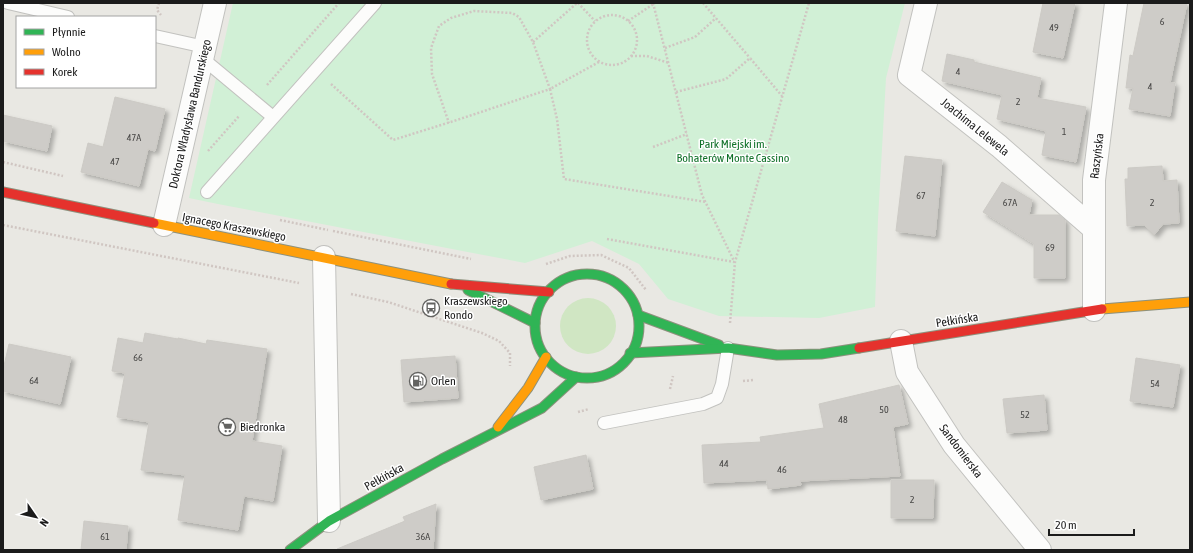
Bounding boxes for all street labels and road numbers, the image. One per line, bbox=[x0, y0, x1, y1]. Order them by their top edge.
street label: Doktora Władysława Bandurskiego bbox=[166, 38, 214, 190]
street label: Joachima Lelewela bbox=[938, 95, 1012, 159]
street label: Raszyńska bbox=[1087, 132, 1107, 180]
street label: Ignacego Kraszewskiego bbox=[181, 210, 287, 244]
street label: Pełkińska bbox=[935, 310, 979, 330]
street label: Sandomierska bbox=[936, 422, 986, 480]
street label: Pełkińska bbox=[362, 460, 406, 494]

